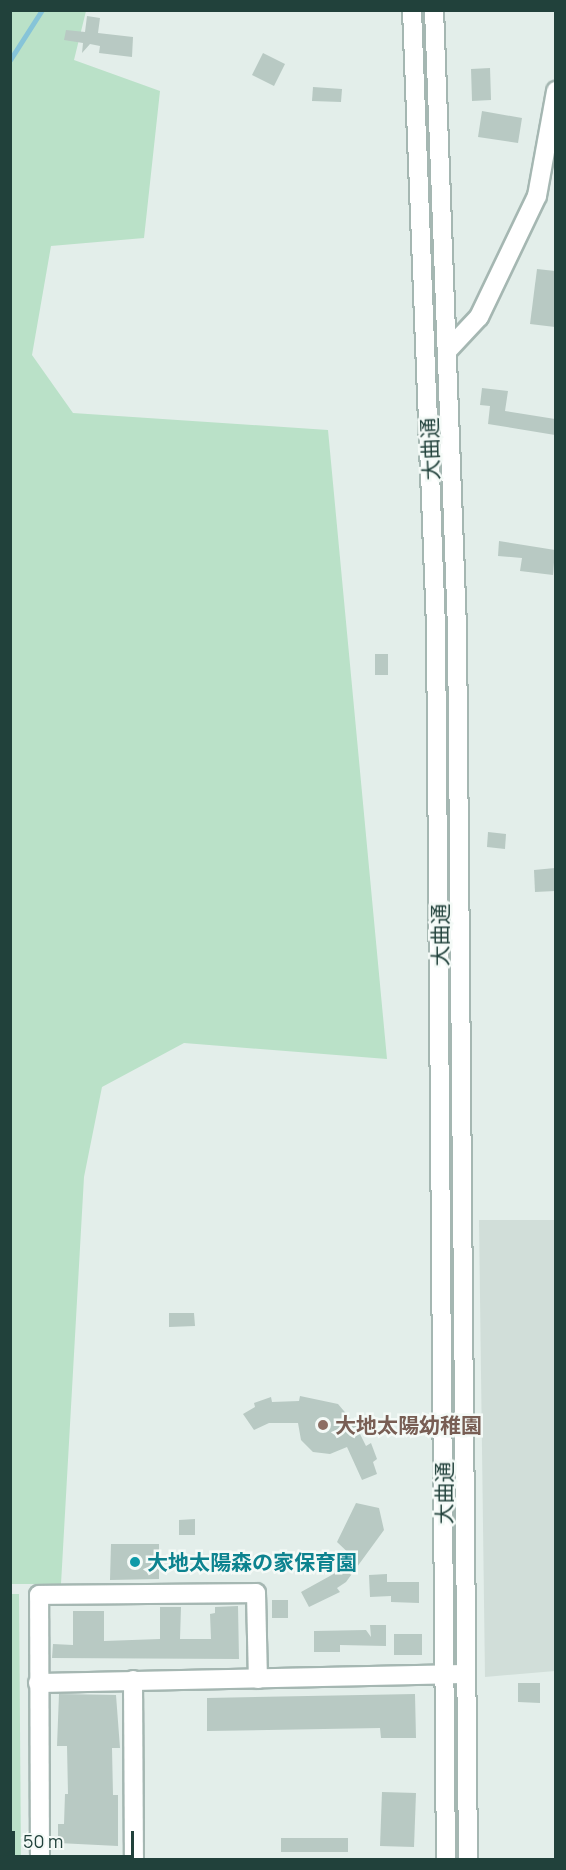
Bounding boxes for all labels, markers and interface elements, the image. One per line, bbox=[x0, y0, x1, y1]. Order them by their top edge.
street label: 大曲通 bbox=[416, 417, 444, 481]
street label: 大曲通 bbox=[427, 904, 453, 966]
place label: 大地太陽幼稚園 bbox=[335, 1412, 482, 1438]
marker: 大地太陽幼稚園 bbox=[316, 1418, 330, 1432]
street label: 大曲通 bbox=[431, 1462, 457, 1524]
place label: 大地太陽森の家保育園 bbox=[147, 1549, 357, 1575]
marker: 大地太陽森の家保育園 bbox=[128, 1555, 142, 1569]
scale bar bbox=[15, 1819, 136, 1857]
text: 50 m bbox=[23, 1829, 63, 1853]

